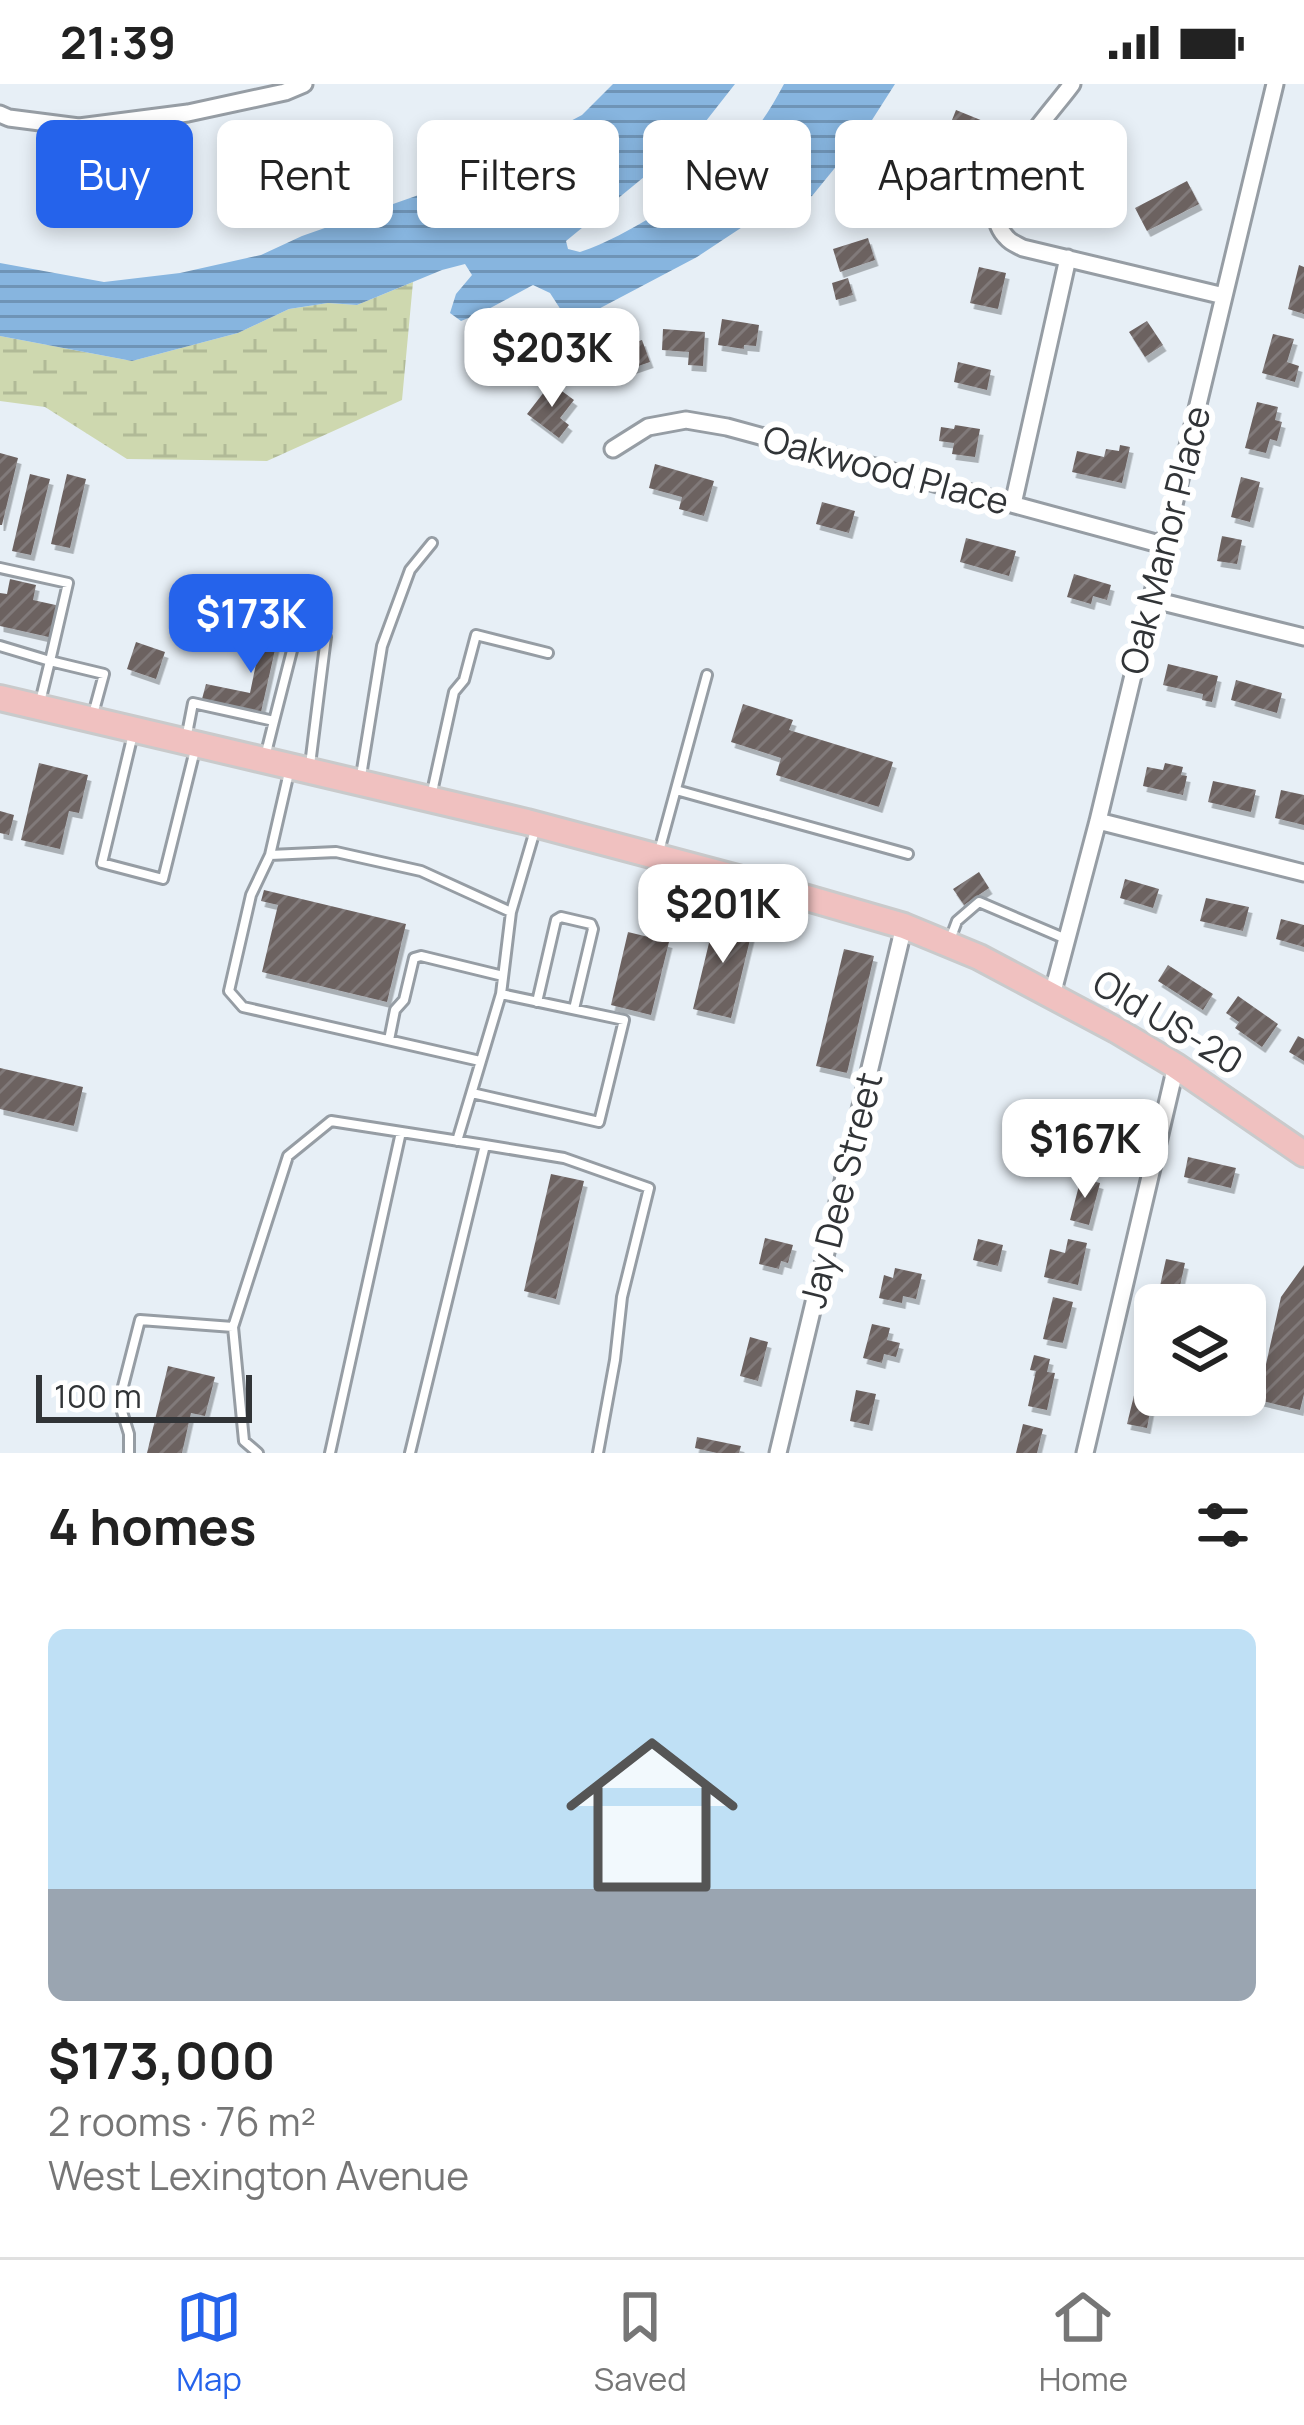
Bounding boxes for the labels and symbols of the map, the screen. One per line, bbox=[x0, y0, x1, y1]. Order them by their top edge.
pin: $203K bbox=[468, 308, 636, 410]
street label: Oak Manor Place bbox=[1108, 401, 1222, 679]
street label: Oakwood Place bbox=[758, 413, 1014, 526]
pin: $173K bbox=[167, 574, 335, 676]
pin: $201K bbox=[639, 864, 807, 966]
street label: Old US-20 bbox=[1084, 958, 1252, 1086]
street label: Jay Dee Street bbox=[788, 1067, 893, 1313]
pin: $167K bbox=[1001, 1099, 1169, 1201]
scale bar bbox=[36, 1369, 252, 1422]

